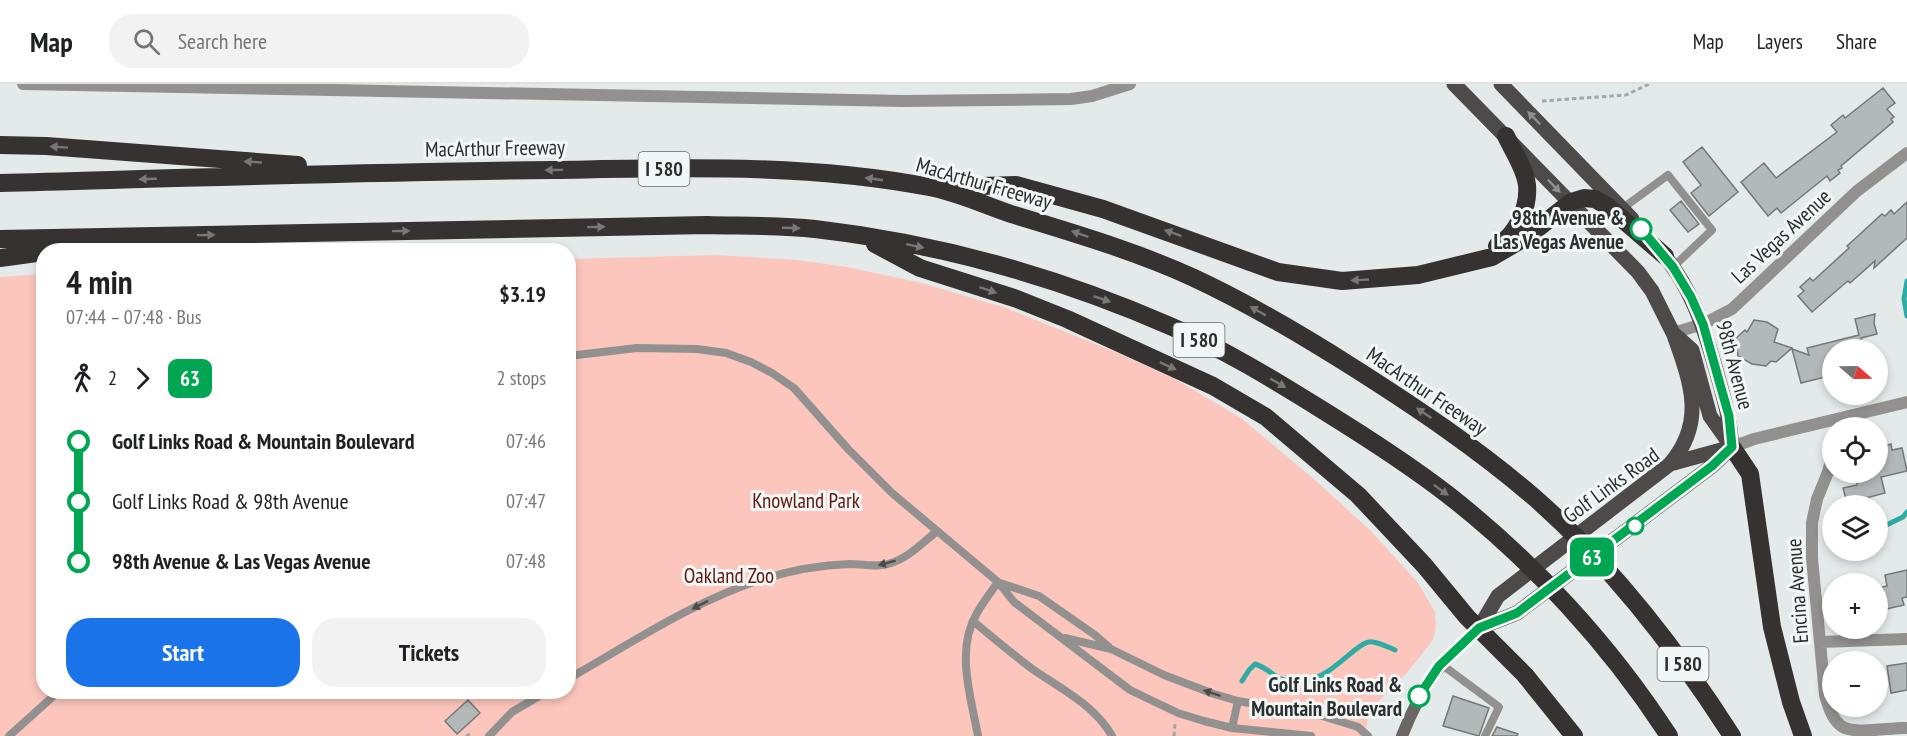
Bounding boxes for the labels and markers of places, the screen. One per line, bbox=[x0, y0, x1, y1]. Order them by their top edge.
place label: 98th Avenue & Las Vegas Avenue bbox=[1494, 204, 1624, 255]
marker: 98th Avenue & Las Vegas Avenue bbox=[1630, 218, 1652, 240]
unlabelled marker bbox=[1626, 517, 1644, 535]
place label: Golf Links Road & Mountain Boulevard bbox=[1251, 671, 1402, 722]
marker: Golf Links Road & Mountain Boulevard bbox=[1408, 685, 1430, 707]

